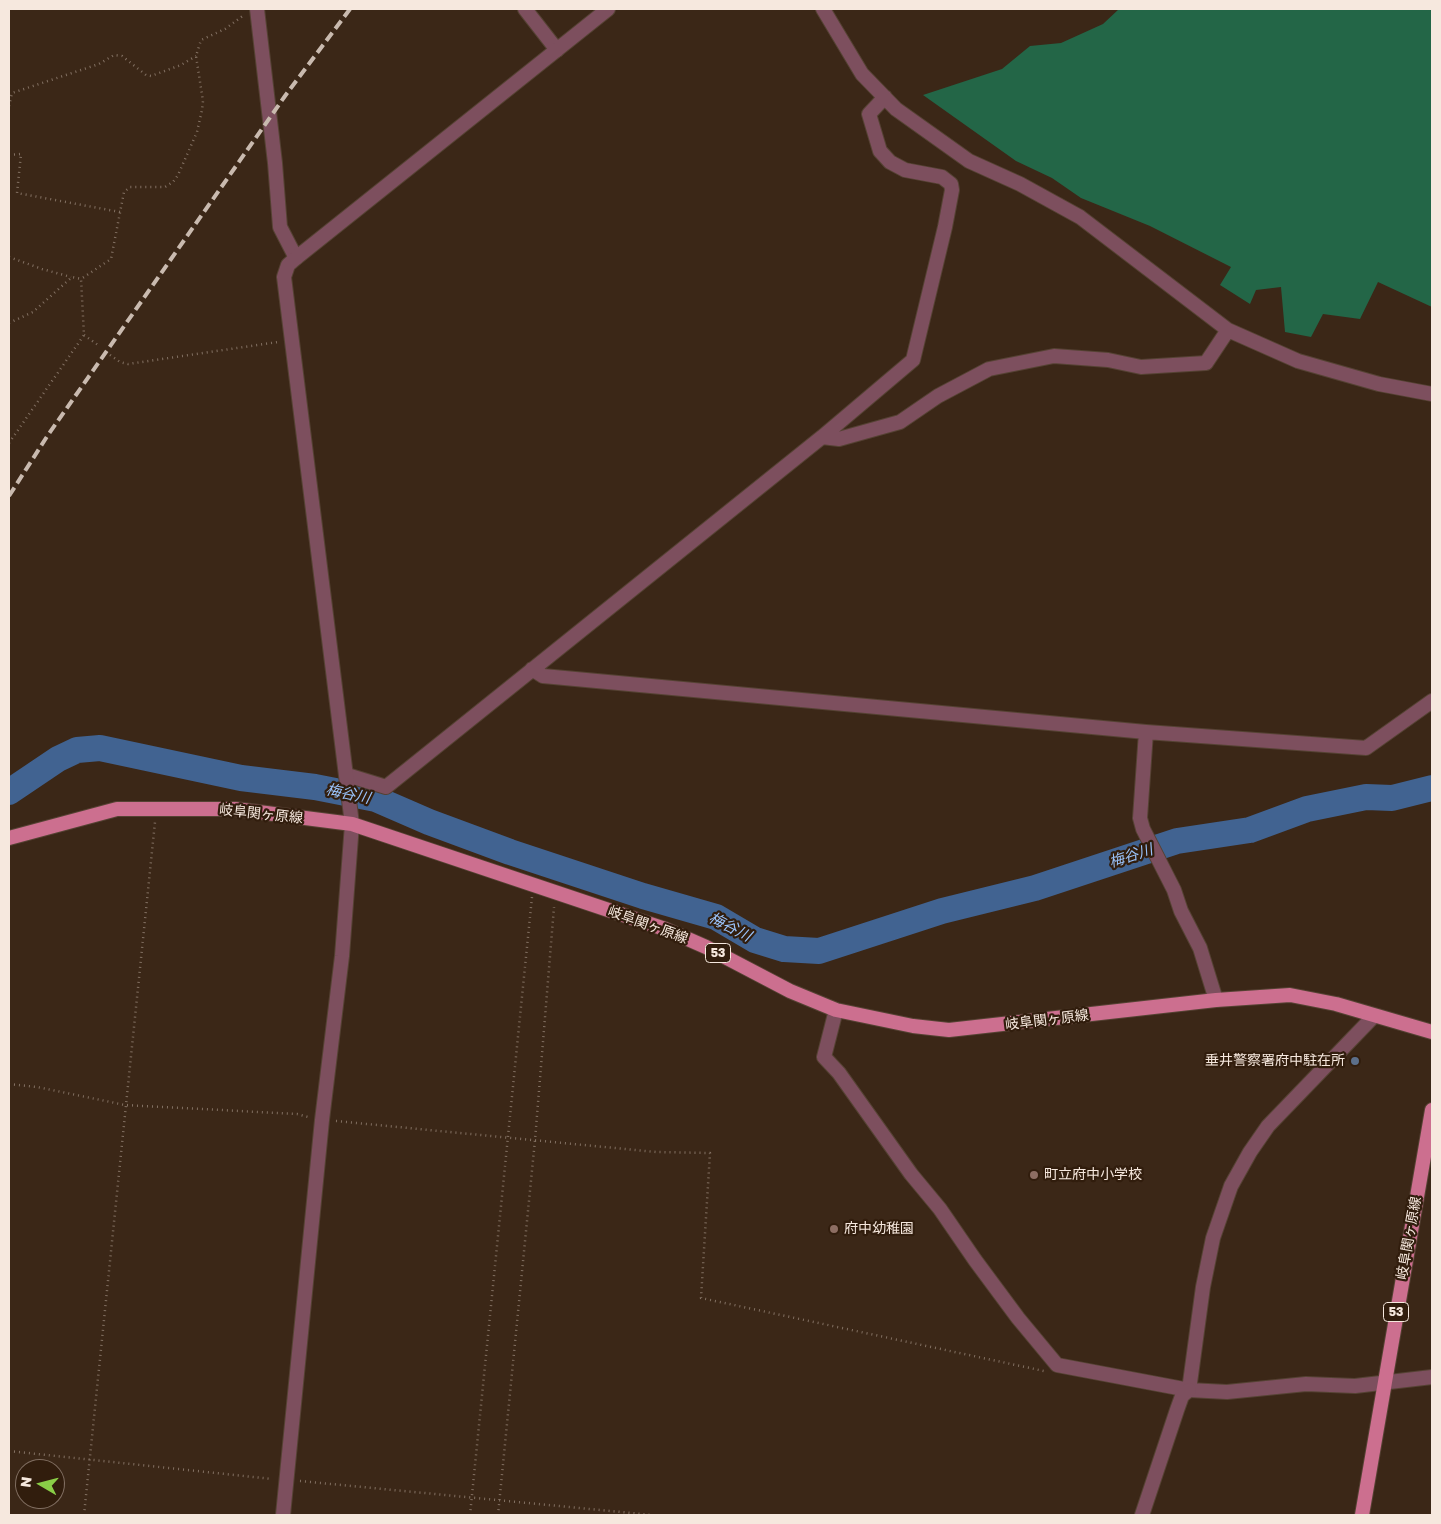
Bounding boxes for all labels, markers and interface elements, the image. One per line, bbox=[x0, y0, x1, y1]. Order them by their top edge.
water label: 梅谷川 bbox=[324, 781, 372, 807]
street label: 岐阜関ヶ原線 bbox=[218, 801, 304, 827]
water label: 梅谷川 bbox=[1107, 840, 1155, 872]
street label: 岐阜関ヶ原線 bbox=[606, 903, 690, 947]
water label: 梅谷川 bbox=[706, 909, 754, 945]
road number: 53 bbox=[706, 944, 730, 962]
street label: 岐阜関ヶ原線 bbox=[1004, 1007, 1090, 1033]
place label: 垂井警察署府中駐在所 bbox=[1205, 1053, 1345, 1069]
marker: 垂井警察署府中駐在所 bbox=[1349, 1055, 1361, 1067]
place label: 町立府中小学校 bbox=[1044, 1167, 1142, 1183]
marker: 町立府中小学校 bbox=[1028, 1169, 1040, 1181]
street label: 岐阜関ヶ原線 bbox=[1393, 1195, 1425, 1281]
place label: 府中幼稚園 bbox=[844, 1221, 914, 1237]
marker: 府中幼稚園 bbox=[828, 1223, 840, 1235]
road number: 53 bbox=[1384, 1302, 1408, 1321]
north arrow bbox=[15, 1459, 65, 1509]
text: N bbox=[16, 1476, 35, 1488]

